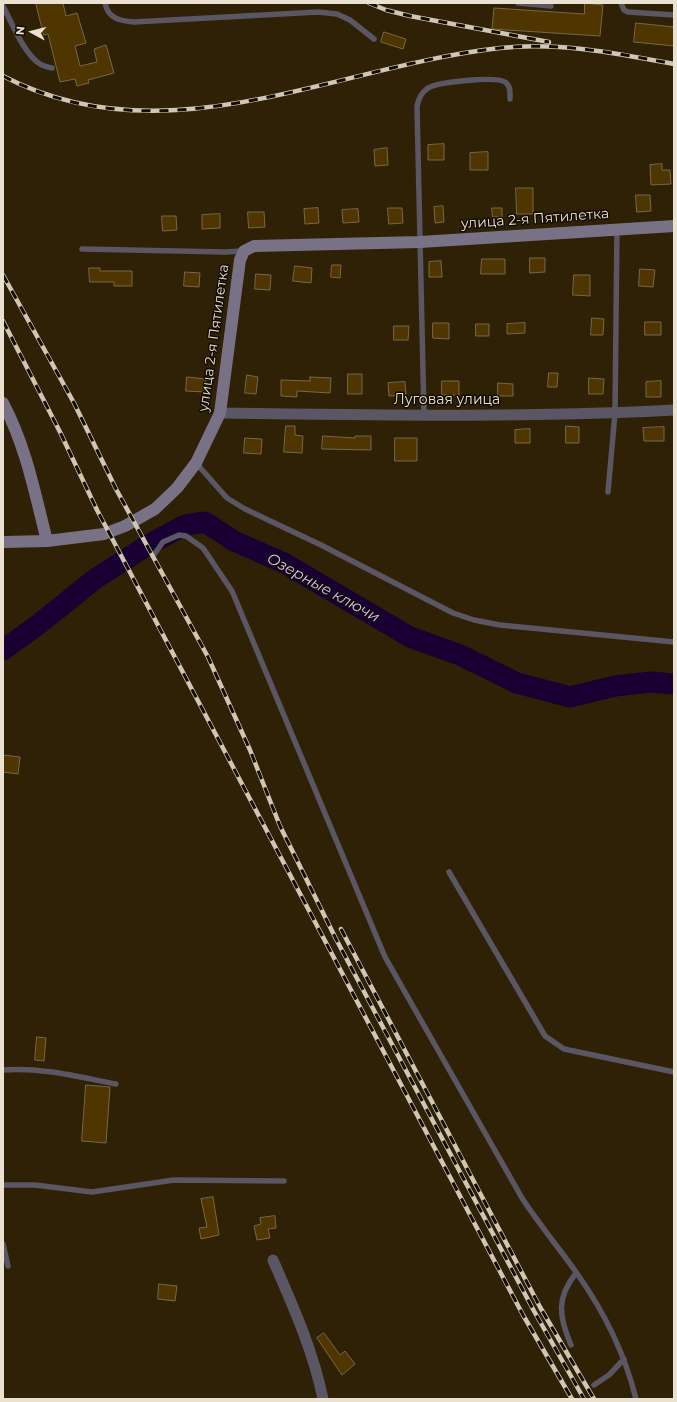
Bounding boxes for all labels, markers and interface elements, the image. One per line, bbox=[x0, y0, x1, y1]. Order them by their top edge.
north arrow bbox=[12, 12, 52, 52]
text: N bbox=[13, 25, 28, 36]
street label: улица 2-я Пятилетка bbox=[460, 205, 610, 233]
street label: улица 2-я Пятилетка bbox=[195, 263, 233, 413]
street label: Луговая улица bbox=[394, 392, 500, 408]
water label: Озерные ключи bbox=[263, 550, 383, 626]

